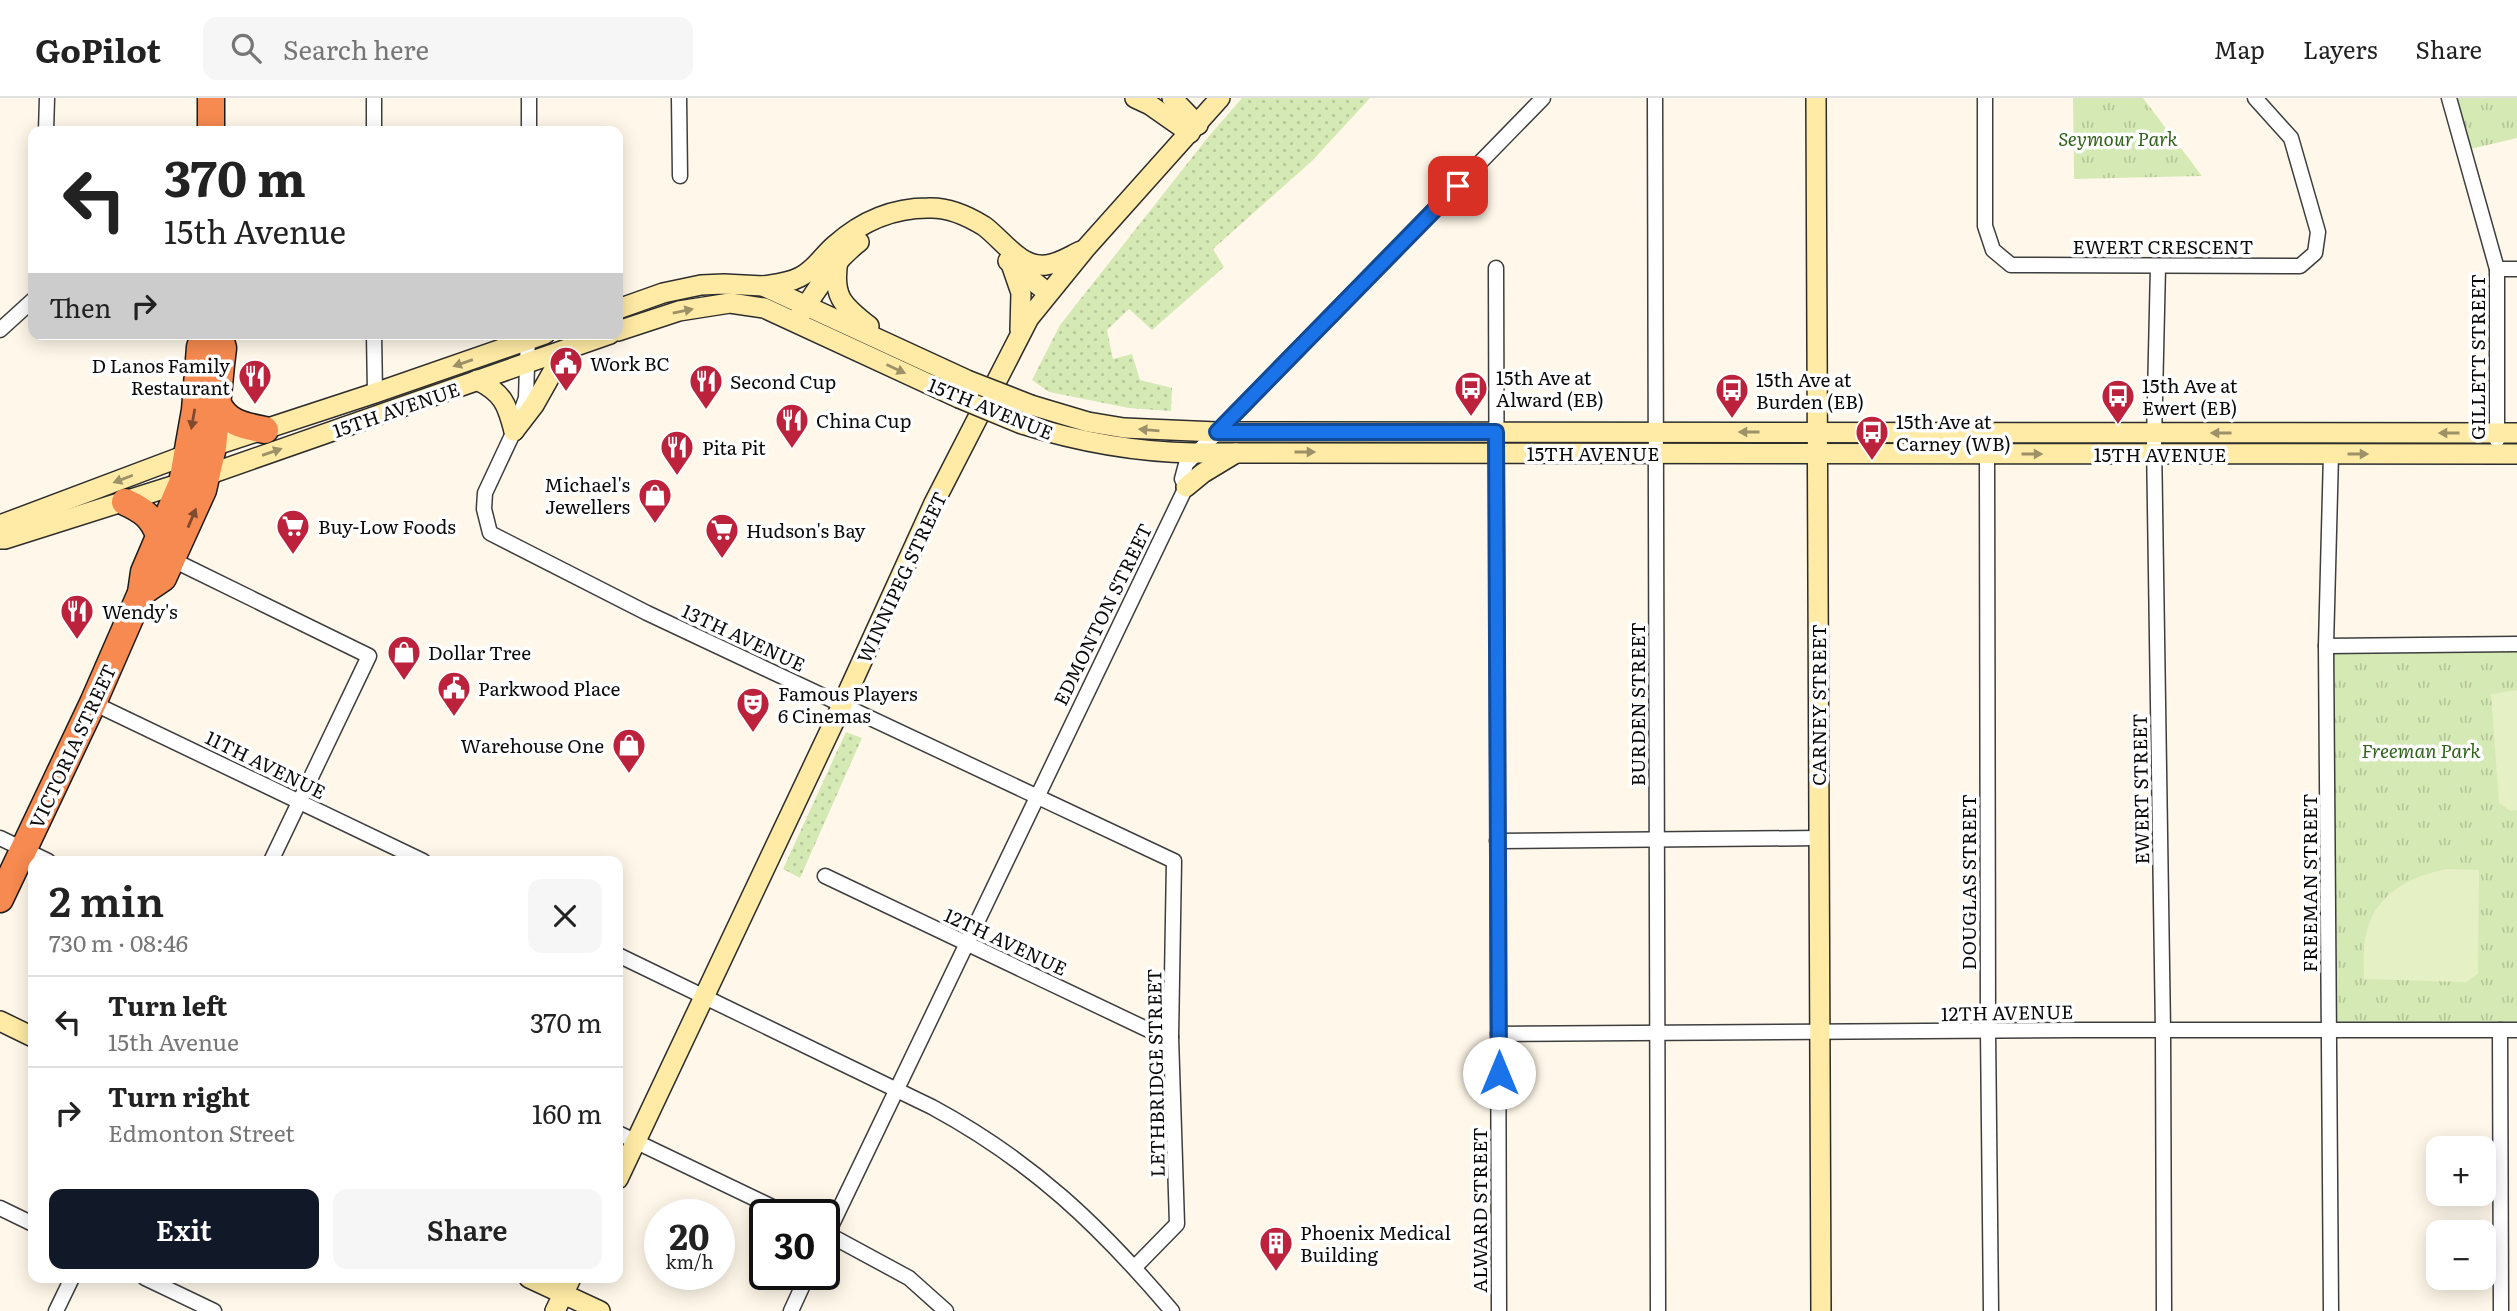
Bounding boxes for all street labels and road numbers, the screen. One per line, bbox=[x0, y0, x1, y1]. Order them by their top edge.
street label: EWERT CRESCENT bbox=[2073, 232, 2253, 260]
street label: GILLETT STREET bbox=[2463, 274, 2491, 440]
street label: 15TH AVENUE bbox=[924, 370, 1058, 446]
street label: 15TH AVENUE bbox=[329, 374, 463, 444]
street label: 15TH AVENUE bbox=[1527, 439, 1659, 467]
street label: 15TH AVENUE bbox=[2094, 440, 2226, 468]
street label: WINNIPEG STREET bbox=[849, 487, 953, 667]
street label: EDMONTON STREET bbox=[1046, 518, 1158, 710]
street label: 13TH AVENUE bbox=[678, 596, 810, 678]
street label: BURDEN STREET bbox=[1623, 622, 1651, 786]
street label: CARNEY STREET bbox=[1804, 624, 1832, 786]
street label: VICTORIA STREET bbox=[22, 659, 122, 833]
street label: EWERT STREET bbox=[2125, 713, 2155, 865]
street label: 11TH AVENUE bbox=[201, 723, 331, 805]
street label: DOUGLAS STREET bbox=[1954, 794, 1982, 970]
street label: FREEMAN STREET bbox=[2295, 794, 2323, 972]
street label: 12TH AVENUE bbox=[940, 900, 1072, 982]
street label: LETHBRIDGE STREET bbox=[1139, 968, 1171, 1178]
street label: 12TH AVENUE bbox=[1941, 997, 2073, 1027]
street label: ALWARD STREET bbox=[1465, 1127, 1493, 1293]

